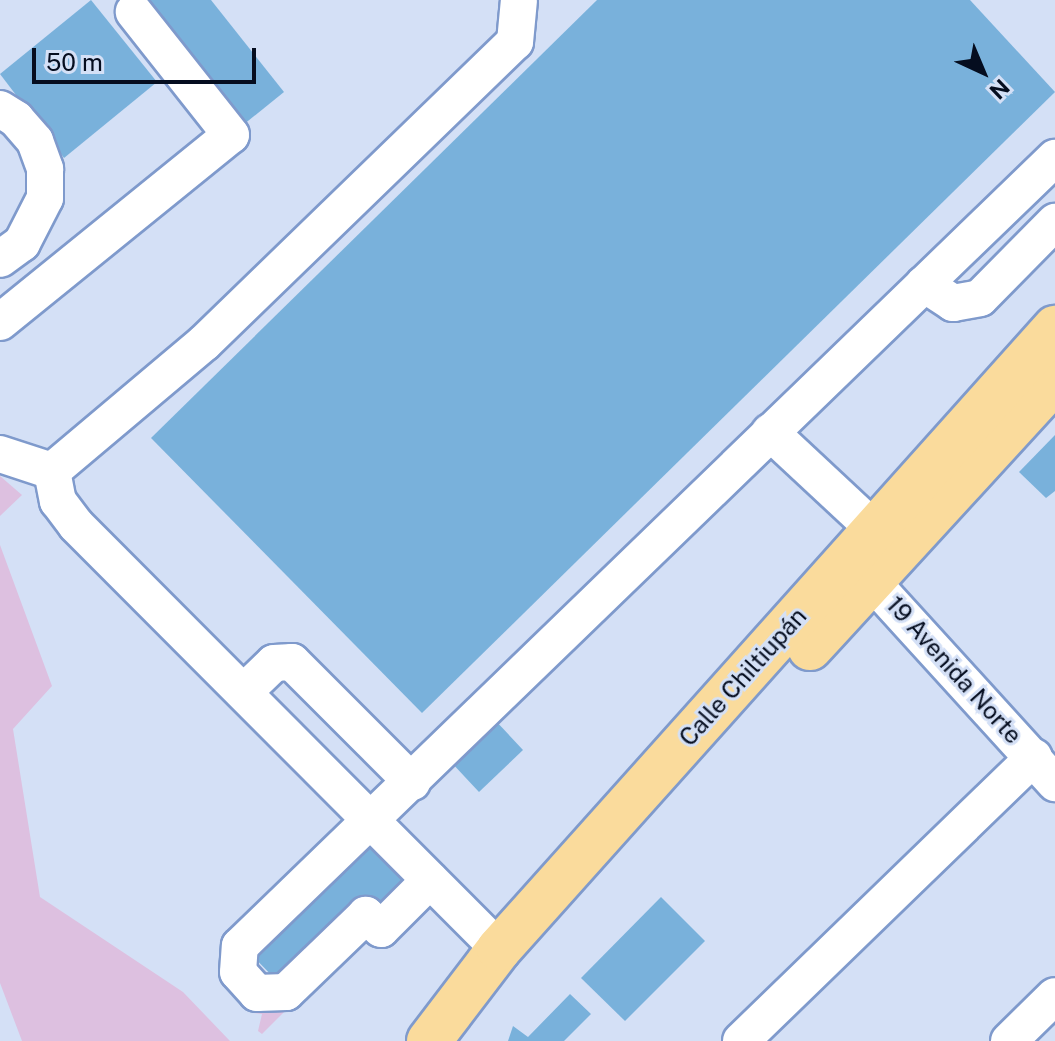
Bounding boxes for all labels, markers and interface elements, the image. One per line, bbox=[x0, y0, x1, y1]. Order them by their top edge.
scale bar bbox=[36, 32, 260, 82]
north arrow bbox=[943, 32, 1023, 112]
text: 50 m bbox=[46, 48, 103, 76]
text: N bbox=[984, 74, 1015, 105]
street label: 19 Avenida Norte bbox=[880, 591, 1028, 749]
street label: Calle Chiltiupán bbox=[673, 602, 813, 752]

